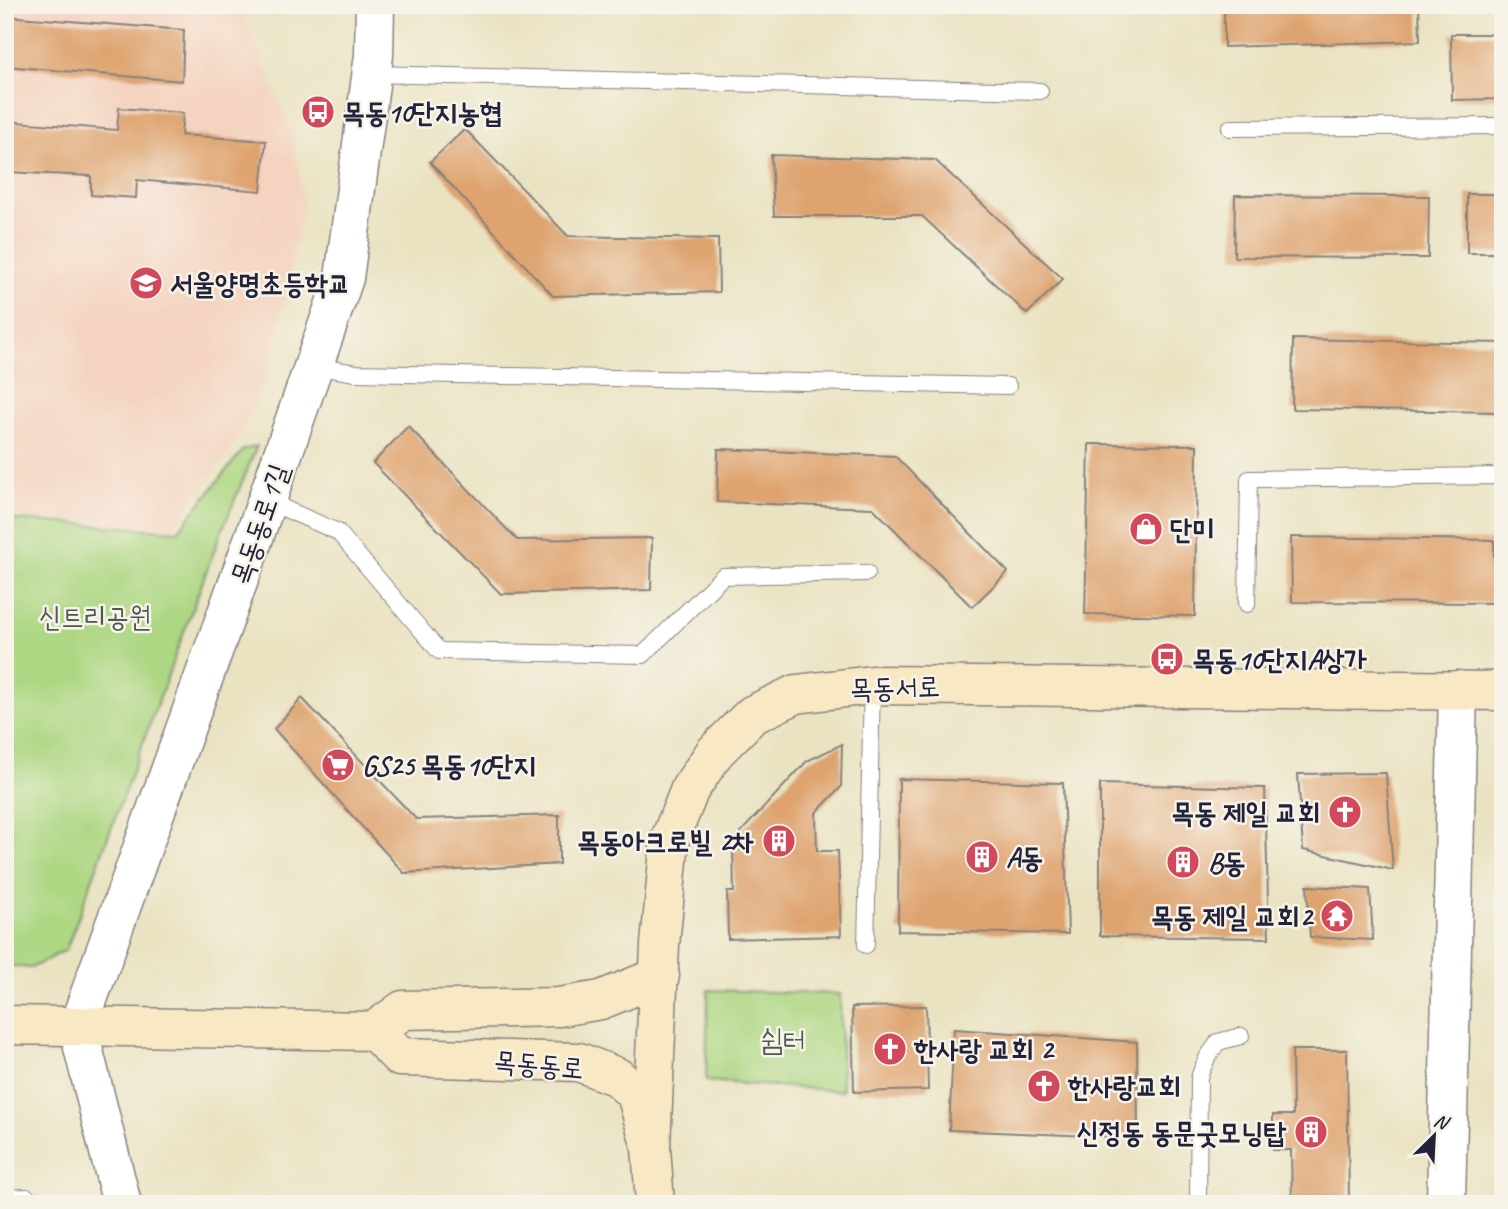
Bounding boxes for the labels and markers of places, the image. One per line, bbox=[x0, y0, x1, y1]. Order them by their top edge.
bus stop icon: 목동10단지농협 bbox=[299, 93, 337, 131]
place label: 목동10단지농협 bbox=[342, 95, 502, 130]
school or university icon: 서울양명초등학교 bbox=[127, 264, 165, 302]
place label: 서울양명초등학교 bbox=[170, 266, 350, 301]
shop icon: 단미 bbox=[1127, 510, 1165, 548]
place label: 단미 bbox=[1170, 512, 1215, 547]
bus stop icon: 목동10단지A상가 bbox=[1148, 640, 1186, 678]
place label: 목동10단지A상가 bbox=[1192, 642, 1367, 677]
supermarket icon: GS25 목동10단지 bbox=[319, 746, 357, 784]
place label: GS25 목동10단지 bbox=[362, 748, 536, 783]
church icon: 목동 제일 교회 bbox=[1326, 793, 1364, 831]
place label: 목동 제일 교회 bbox=[1171, 795, 1320, 830]
building icon: 목동아크로빌 2차 bbox=[760, 822, 798, 860]
place label: 목동아크로빌 2차 bbox=[577, 824, 754, 859]
building icon: A동 bbox=[963, 838, 1001, 876]
place label: A동 bbox=[1006, 840, 1043, 875]
building icon: B동 bbox=[1164, 843, 1202, 881]
place label: B동 bbox=[1208, 845, 1245, 880]
temple icon: 목동 제일 교회2 bbox=[1318, 897, 1356, 935]
place label: 목동 제일 교회2 bbox=[1151, 899, 1314, 934]
church icon: 한사랑 교회 2 bbox=[871, 1030, 909, 1068]
place label: 한사랑 교회 2 bbox=[913, 1032, 1055, 1067]
church icon: 한사랑교회 bbox=[1025, 1067, 1063, 1105]
place label: 한사랑교회 bbox=[1067, 1069, 1181, 1104]
building icon: 신정동 동문굿모닝탑 bbox=[1292, 1113, 1330, 1151]
place label: 신정동 동문굿모닝탑 bbox=[1076, 1115, 1286, 1150]

